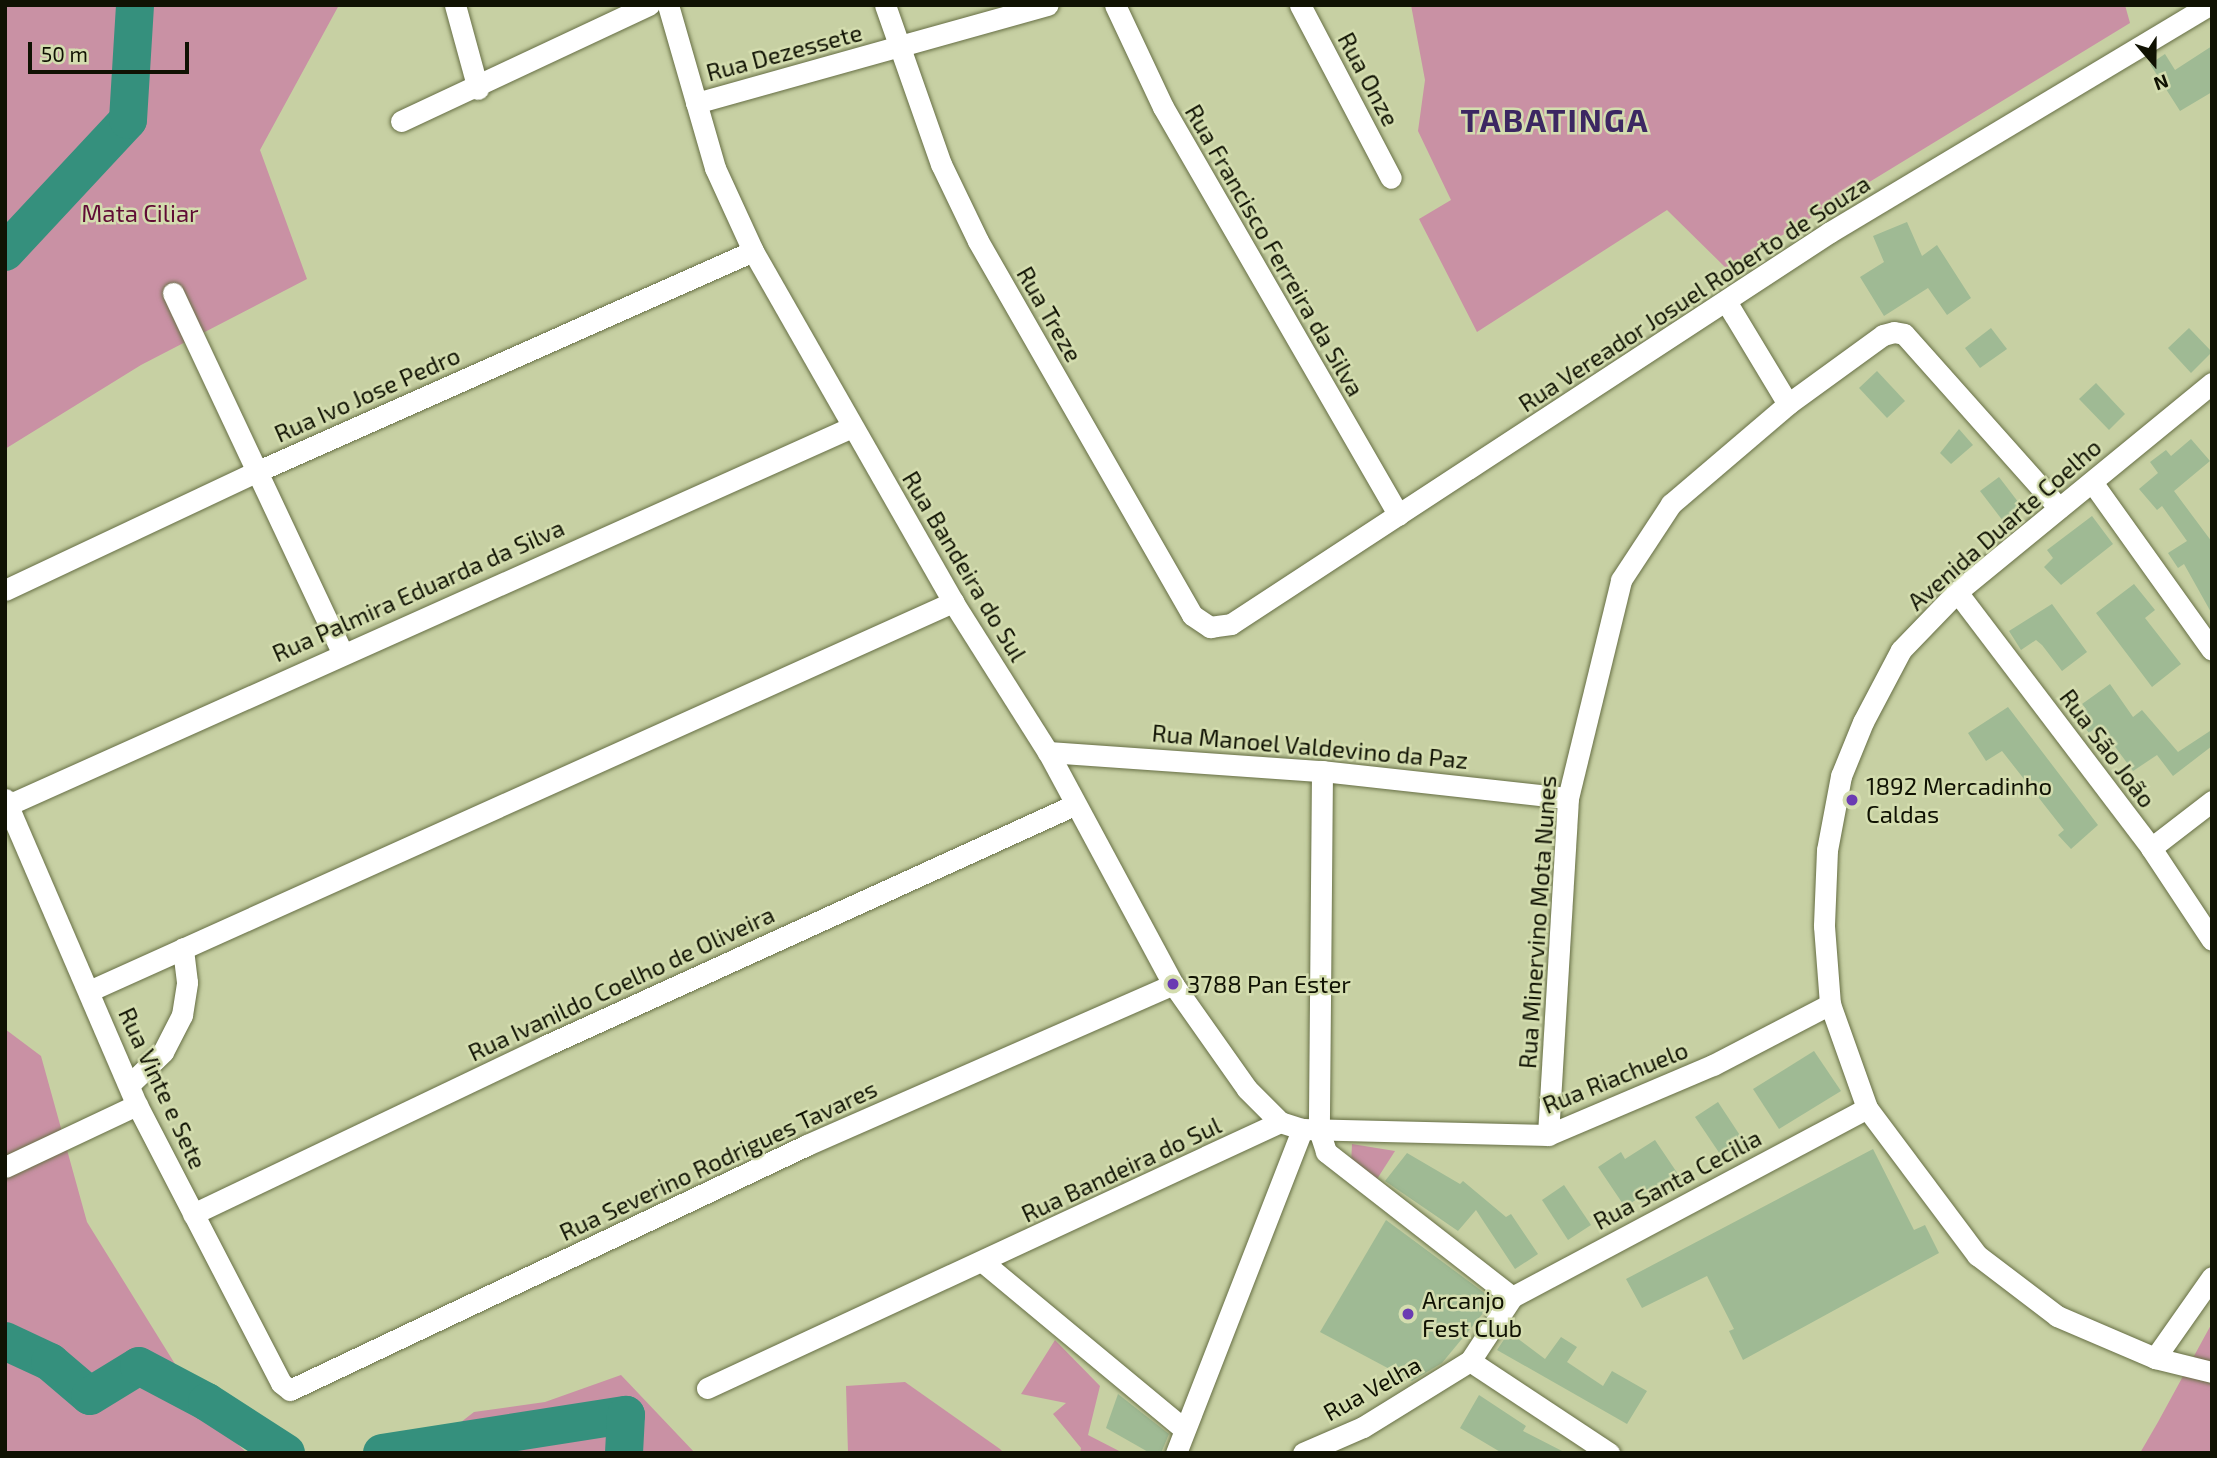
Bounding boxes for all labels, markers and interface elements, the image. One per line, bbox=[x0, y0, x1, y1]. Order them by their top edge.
street label: Rua Dezessete bbox=[703, 17, 865, 87]
street label: Rua Onze bbox=[1332, 27, 1406, 131]
scale bar bbox=[32, 28, 192, 72]
north arrow bbox=[2119, 28, 2189, 98]
text: 50 m bbox=[41, 41, 88, 66]
text: N bbox=[2151, 70, 2172, 96]
street label: Rua Francisco Ferreira da Silva bbox=[1179, 99, 1371, 401]
district label: TABATINGA bbox=[1462, 100, 1648, 138]
street label: Rua Vereador Josuel Roberto de Souza bbox=[1512, 168, 1876, 418]
park label: Mata Ciliar bbox=[81, 199, 199, 227]
street label: Rua Treze bbox=[1011, 261, 1089, 367]
street label: Rua Ivo Jose Pedro bbox=[269, 340, 465, 448]
street label: Avenida Duarte Coelho bbox=[1901, 432, 2107, 616]
street label: Rua Bandeira do Sul bbox=[897, 466, 1033, 666]
street label: Rua Palmira Eduarda da Silva bbox=[268, 513, 568, 667]
street label: Rua São João bbox=[2054, 683, 2162, 813]
street label: Rua Manoel Valdevino da Paz bbox=[1150, 718, 1470, 774]
place label: 1892 Mercadinho Caldas bbox=[1866, 772, 2052, 828]
street label: Rua Minervino Mota Nunes bbox=[1512, 774, 1562, 1070]
marker: 1892 Mercadinho Caldas bbox=[1844, 792, 1860, 808]
street label: Rua Ivanildo Coelho de Oliveira bbox=[463, 899, 779, 1067]
place label: 3788 Pan Ester bbox=[1187, 970, 1351, 998]
marker: 3788 Pan Ester bbox=[1165, 976, 1181, 992]
street label: Rua Vinte e Sete bbox=[113, 1002, 213, 1174]
street label: Rua Riachuelo bbox=[1538, 1035, 1692, 1119]
street label: Rua Severino Rodrigues Tavares bbox=[554, 1074, 882, 1246]
street label: Rua Bandeira do Sul bbox=[1017, 1110, 1225, 1228]
street label: Rua Santa Cecilia bbox=[1588, 1123, 1766, 1235]
place label: Arcanjo Fest Club bbox=[1422, 1286, 1522, 1342]
marker: Arcanjo Fest Club bbox=[1400, 1306, 1416, 1322]
street label: Rua Velha bbox=[1318, 1349, 1426, 1427]

